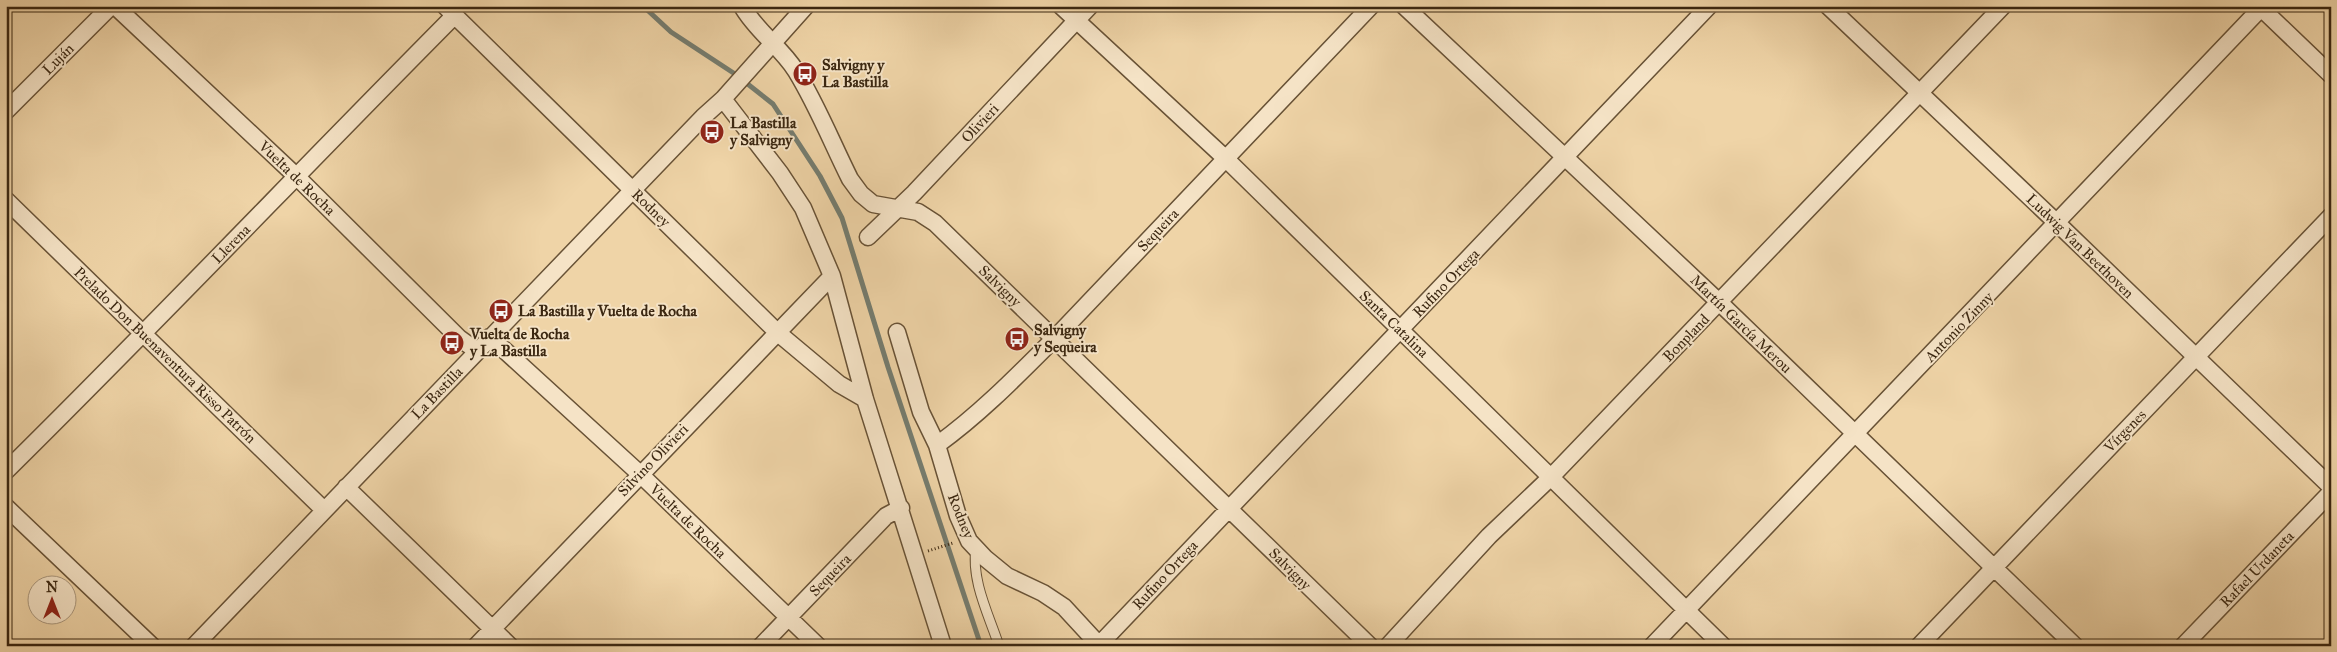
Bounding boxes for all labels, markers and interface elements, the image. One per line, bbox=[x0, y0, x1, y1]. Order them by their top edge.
street label: Luján bbox=[38, 39, 78, 79]
place label: Salvigny y La Bastilla bbox=[822, 56, 889, 91]
bus stop icon: Salvigny y La Bastilla bbox=[792, 61, 818, 87]
street label: Olivieri bbox=[957, 100, 1003, 146]
place label: La Bastilla y Salvigny bbox=[729, 114, 797, 150]
bus stop icon: La Bastilla y Salvigny bbox=[699, 119, 725, 145]
street label: Vuelta de Rocha bbox=[254, 136, 339, 219]
street label: Rodney bbox=[628, 185, 675, 231]
street label: Ludwig Van Beethoven bbox=[2022, 190, 2138, 302]
street label: Sequeira bbox=[1134, 204, 1184, 256]
street label: Llerena bbox=[208, 220, 254, 267]
street label: Rufino Ortega bbox=[1409, 245, 1484, 321]
street label: Salvigny bbox=[975, 261, 1026, 311]
street label: Prelado Don Buenaventura Risso Patrón bbox=[70, 263, 260, 447]
street label: Martín García Merou bbox=[1687, 271, 1795, 377]
street label: Santa Catalina bbox=[1356, 287, 1433, 362]
street label: Antonio Zinny bbox=[1920, 287, 1998, 367]
bus stop icon: La Bastilla y Vuelta de Rocha bbox=[488, 298, 514, 324]
place label: La Bastilla y Vuelta de Rocha bbox=[518, 302, 698, 321]
street label: Bonpland bbox=[1659, 310, 1713, 366]
place label: Salvigny y Sequeira bbox=[1033, 321, 1097, 357]
place label: Vuelta de Rocha y La Bastilla bbox=[469, 325, 570, 361]
bus stop icon: Salvigny y Sequeira bbox=[1004, 326, 1030, 352]
bus stop icon: Vuelta de Rocha y La Bastilla bbox=[439, 330, 465, 356]
street label: La Bastilla bbox=[408, 362, 467, 423]
street label: Vírgenes bbox=[2099, 406, 2150, 457]
street label: Silvino Olivieri bbox=[614, 420, 692, 500]
street label: Vuelta de Rocha bbox=[645, 479, 730, 562]
street label: Rodney bbox=[944, 491, 978, 542]
street label: Rafael Urdaneta bbox=[2216, 527, 2298, 611]
street label: Rufino Ortega bbox=[1128, 536, 1202, 613]
street label: Salvigny bbox=[1265, 544, 1315, 594]
street label: Sequeira bbox=[805, 549, 856, 601]
north arrow bbox=[28, 574, 78, 624]
text: N bbox=[46, 579, 58, 596]

